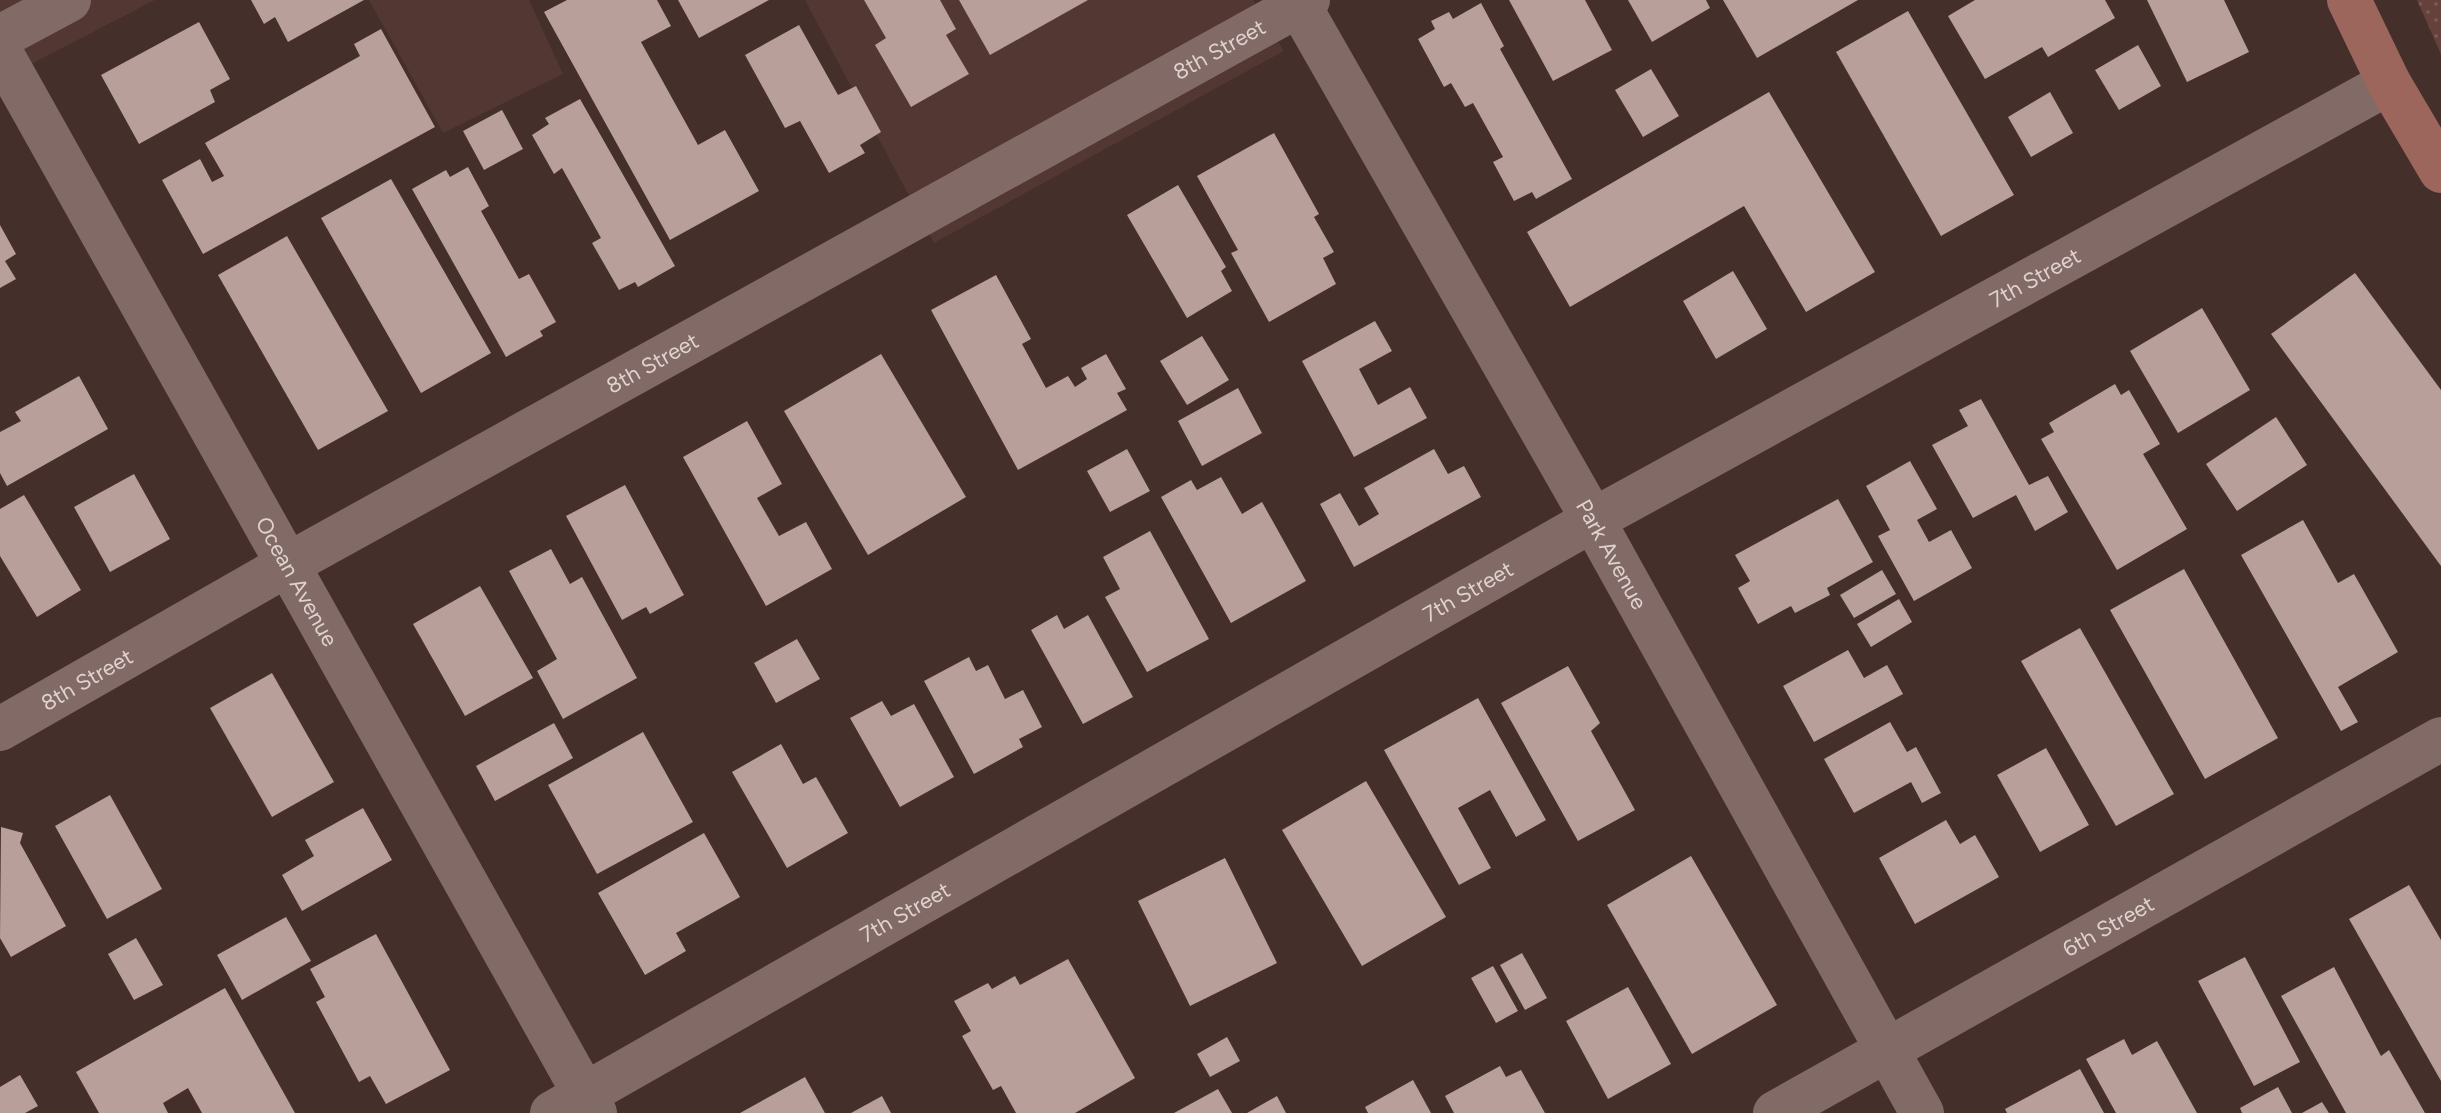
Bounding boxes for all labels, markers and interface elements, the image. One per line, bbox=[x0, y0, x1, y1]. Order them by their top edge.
street label: 8th Street bbox=[1168, 13, 1270, 85]
street label: 7th Street bbox=[1985, 242, 2085, 313]
street label: 8th Street bbox=[601, 327, 703, 399]
street label: Park Avenue bbox=[1571, 494, 1653, 614]
street label: Ocean Avenue bbox=[250, 512, 344, 651]
street label: 7th Street bbox=[1418, 555, 1518, 628]
street label: 8th Street bbox=[36, 643, 137, 716]
street label: 7th Street bbox=[855, 876, 955, 948]
street label: 6th Street bbox=[2058, 890, 2158, 962]

